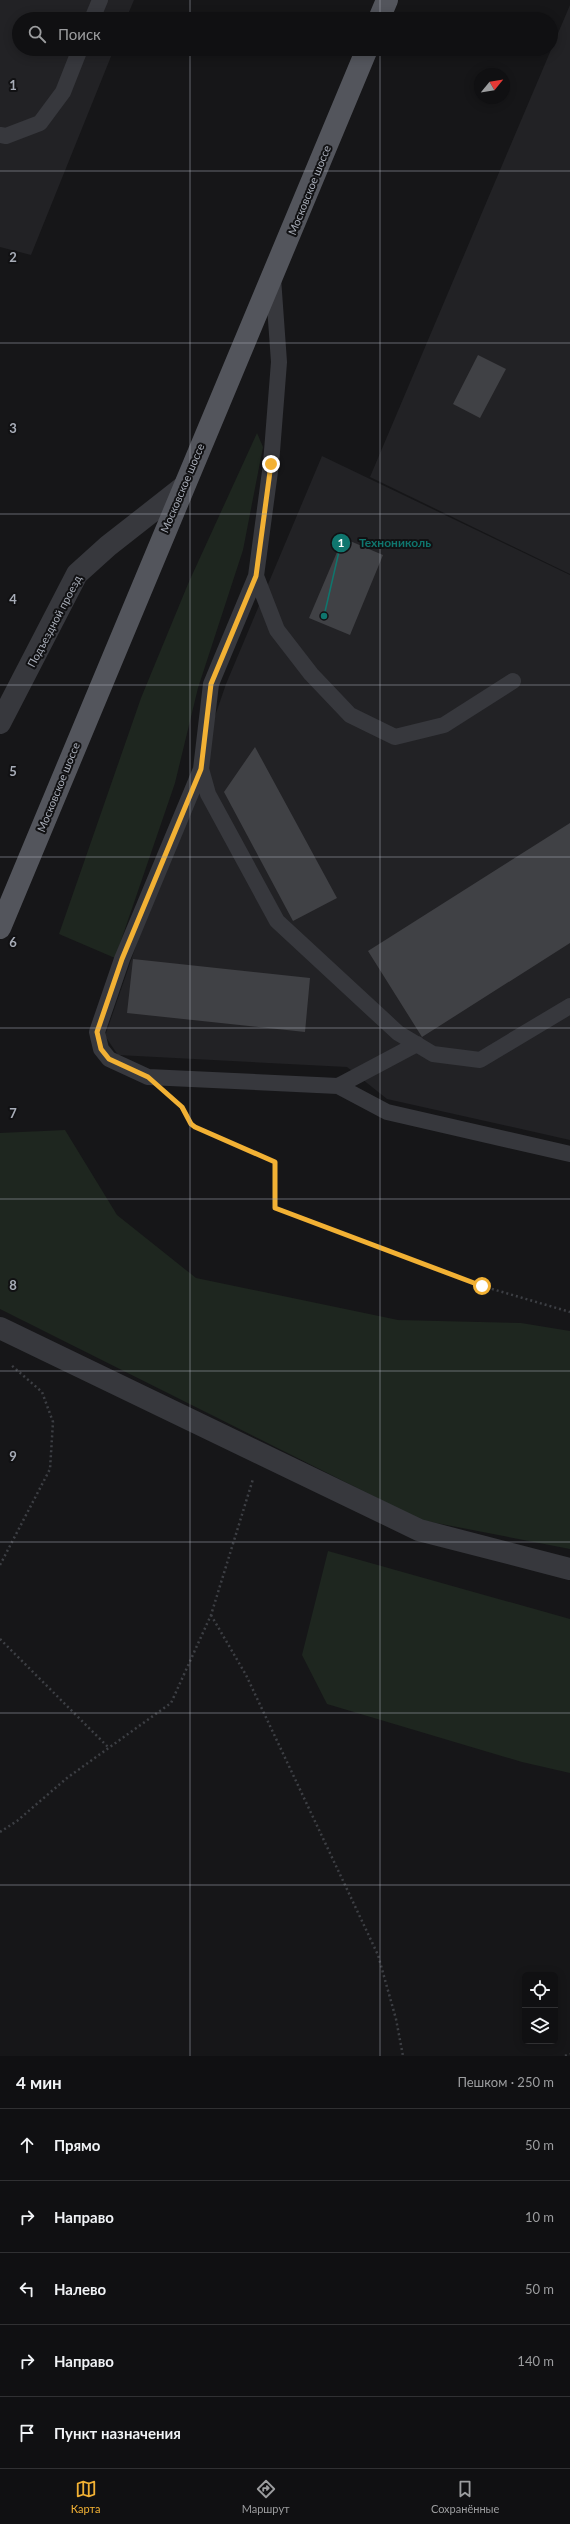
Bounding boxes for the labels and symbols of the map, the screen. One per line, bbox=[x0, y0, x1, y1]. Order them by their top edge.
north arrow bbox=[474, 68, 510, 104]
text: 1 bbox=[9, 77, 17, 93]
street label: Московское шоссе bbox=[285, 143, 333, 237]
text: 2 bbox=[9, 249, 17, 265]
text: 3 bbox=[9, 420, 17, 436]
street label: Московское шоссе bbox=[157, 441, 207, 535]
route end bbox=[262, 455, 280, 473]
callout: Технониколь bbox=[331, 531, 439, 555]
text: 1 bbox=[338, 535, 345, 550]
text: Технониколь bbox=[359, 535, 431, 550]
street label: Подъездной проезд bbox=[24, 573, 84, 669]
text: 4 bbox=[9, 591, 17, 607]
street label: Московское шоссе bbox=[34, 740, 82, 834]
text: 5 bbox=[9, 763, 17, 779]
text: 6 bbox=[9, 934, 17, 950]
text: 7 bbox=[9, 1105, 17, 1121]
text: 8 bbox=[9, 1277, 17, 1293]
route start bbox=[473, 1277, 491, 1295]
text: 9 bbox=[9, 1448, 17, 1464]

